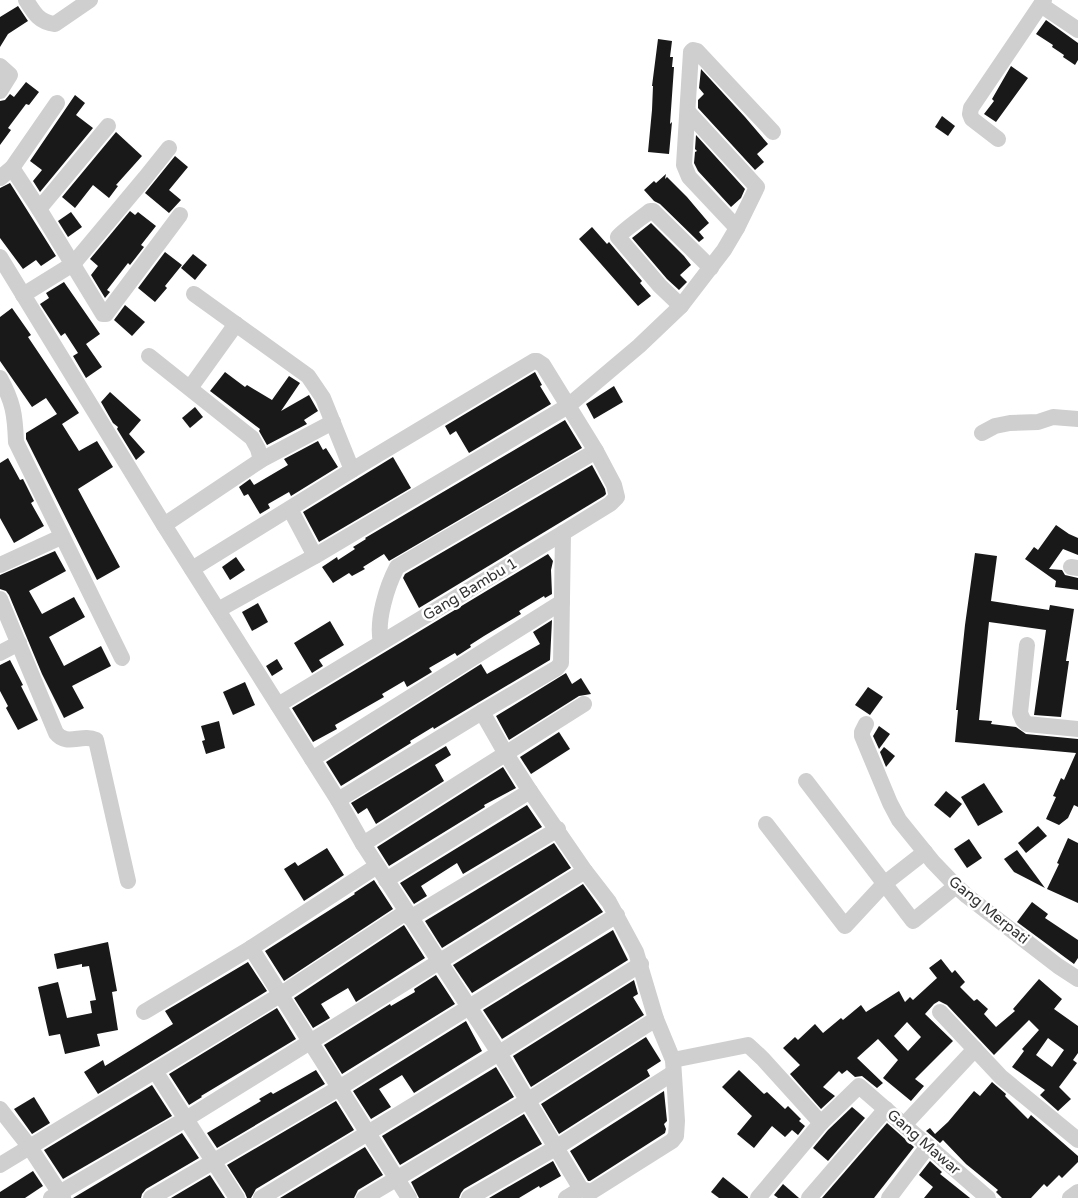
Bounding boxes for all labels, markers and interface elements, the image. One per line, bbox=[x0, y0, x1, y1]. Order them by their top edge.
street label: Gang Bambu 1 bbox=[420, 554, 520, 624]
street label: Gang Merpati bbox=[945, 872, 1033, 948]
street label: Gang Mawar bbox=[884, 1105, 964, 1179]

